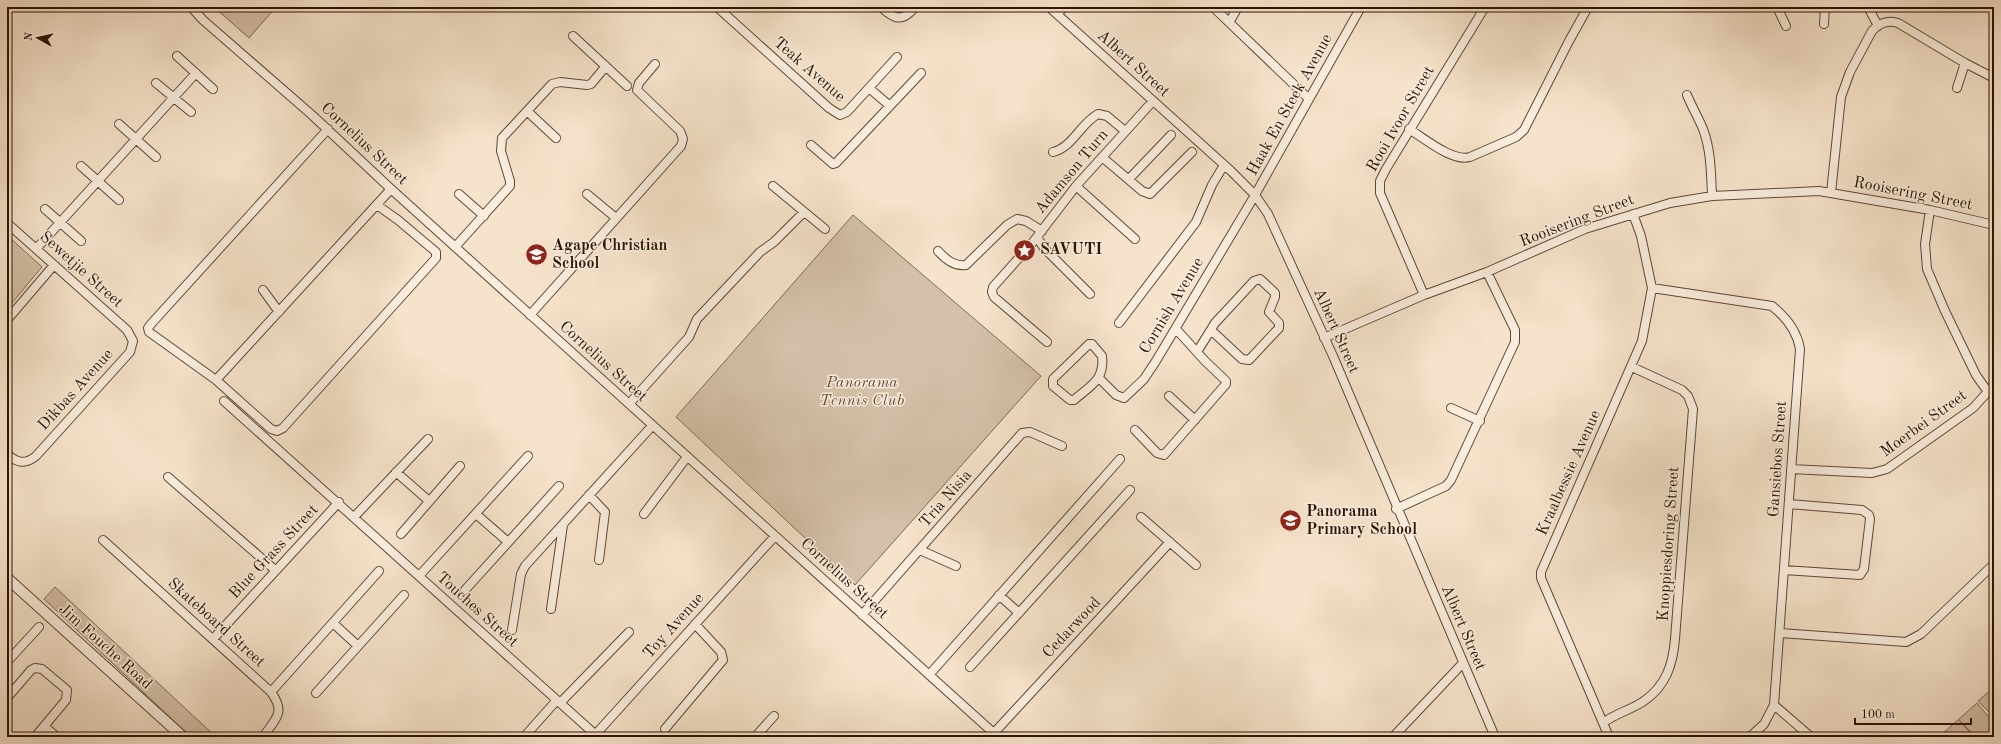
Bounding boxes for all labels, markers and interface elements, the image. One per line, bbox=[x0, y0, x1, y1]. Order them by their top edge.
north arrow bbox=[18, 18, 58, 58]
street label: Albert Street bbox=[1094, 28, 1173, 101]
text: N bbox=[24, 31, 36, 42]
street label: Haak En Steek Avenue bbox=[1244, 31, 1336, 179]
street label: Teak Avenue bbox=[770, 35, 848, 105]
street label: Rooi Ivoor Street bbox=[1364, 63, 1438, 175]
street label: Cornelius Street bbox=[318, 100, 411, 188]
street label: Adamson Turn bbox=[1032, 127, 1112, 217]
street label: Rooisering Street bbox=[1852, 175, 1974, 213]
street label: Rooisering Street bbox=[1518, 192, 1637, 250]
street label: Sewetjie Street bbox=[36, 229, 126, 312]
place icon: SAVUTI bbox=[1012, 237, 1038, 263]
place label: Agape Christian School bbox=[552, 238, 668, 272]
school or university icon: Agape Christian School bbox=[523, 242, 549, 268]
place label: SAVUTI bbox=[1040, 242, 1102, 258]
street label: Cornish Avenue bbox=[1137, 255, 1207, 357]
street label: Albert Street bbox=[1310, 286, 1362, 376]
street label: Cornelius Street bbox=[556, 319, 650, 406]
street label: Dikbas Avenue bbox=[35, 346, 117, 434]
park label: Panorama Tennis Club bbox=[820, 375, 905, 409]
street label: Moerbei Street bbox=[1878, 387, 1970, 460]
street label: Gansiebos Street bbox=[1766, 400, 1790, 518]
street label: Kraalbessie Avenue bbox=[1534, 408, 1604, 538]
street label: Knoppiesdoring Street bbox=[1656, 466, 1682, 622]
street label: Tria Nisia bbox=[917, 467, 975, 531]
street label: Blue Grass Street bbox=[226, 501, 322, 602]
place label: Panorama Primary School bbox=[1306, 504, 1417, 538]
school or university icon: Panorama Primary School bbox=[1278, 508, 1304, 534]
street label: Cornelius Street bbox=[797, 536, 891, 623]
street label: Touches Street bbox=[433, 569, 521, 651]
street label: Skateboard Street bbox=[164, 575, 268, 671]
street label: Albert Street bbox=[1438, 583, 1488, 673]
street label: Toy Avenue bbox=[641, 590, 707, 662]
street label: Cedarwood bbox=[1040, 594, 1104, 662]
street label: Jim Fouche Road bbox=[55, 601, 155, 693]
scale bar bbox=[1855, 700, 1971, 726]
text: 100 m bbox=[1861, 709, 1895, 721]

